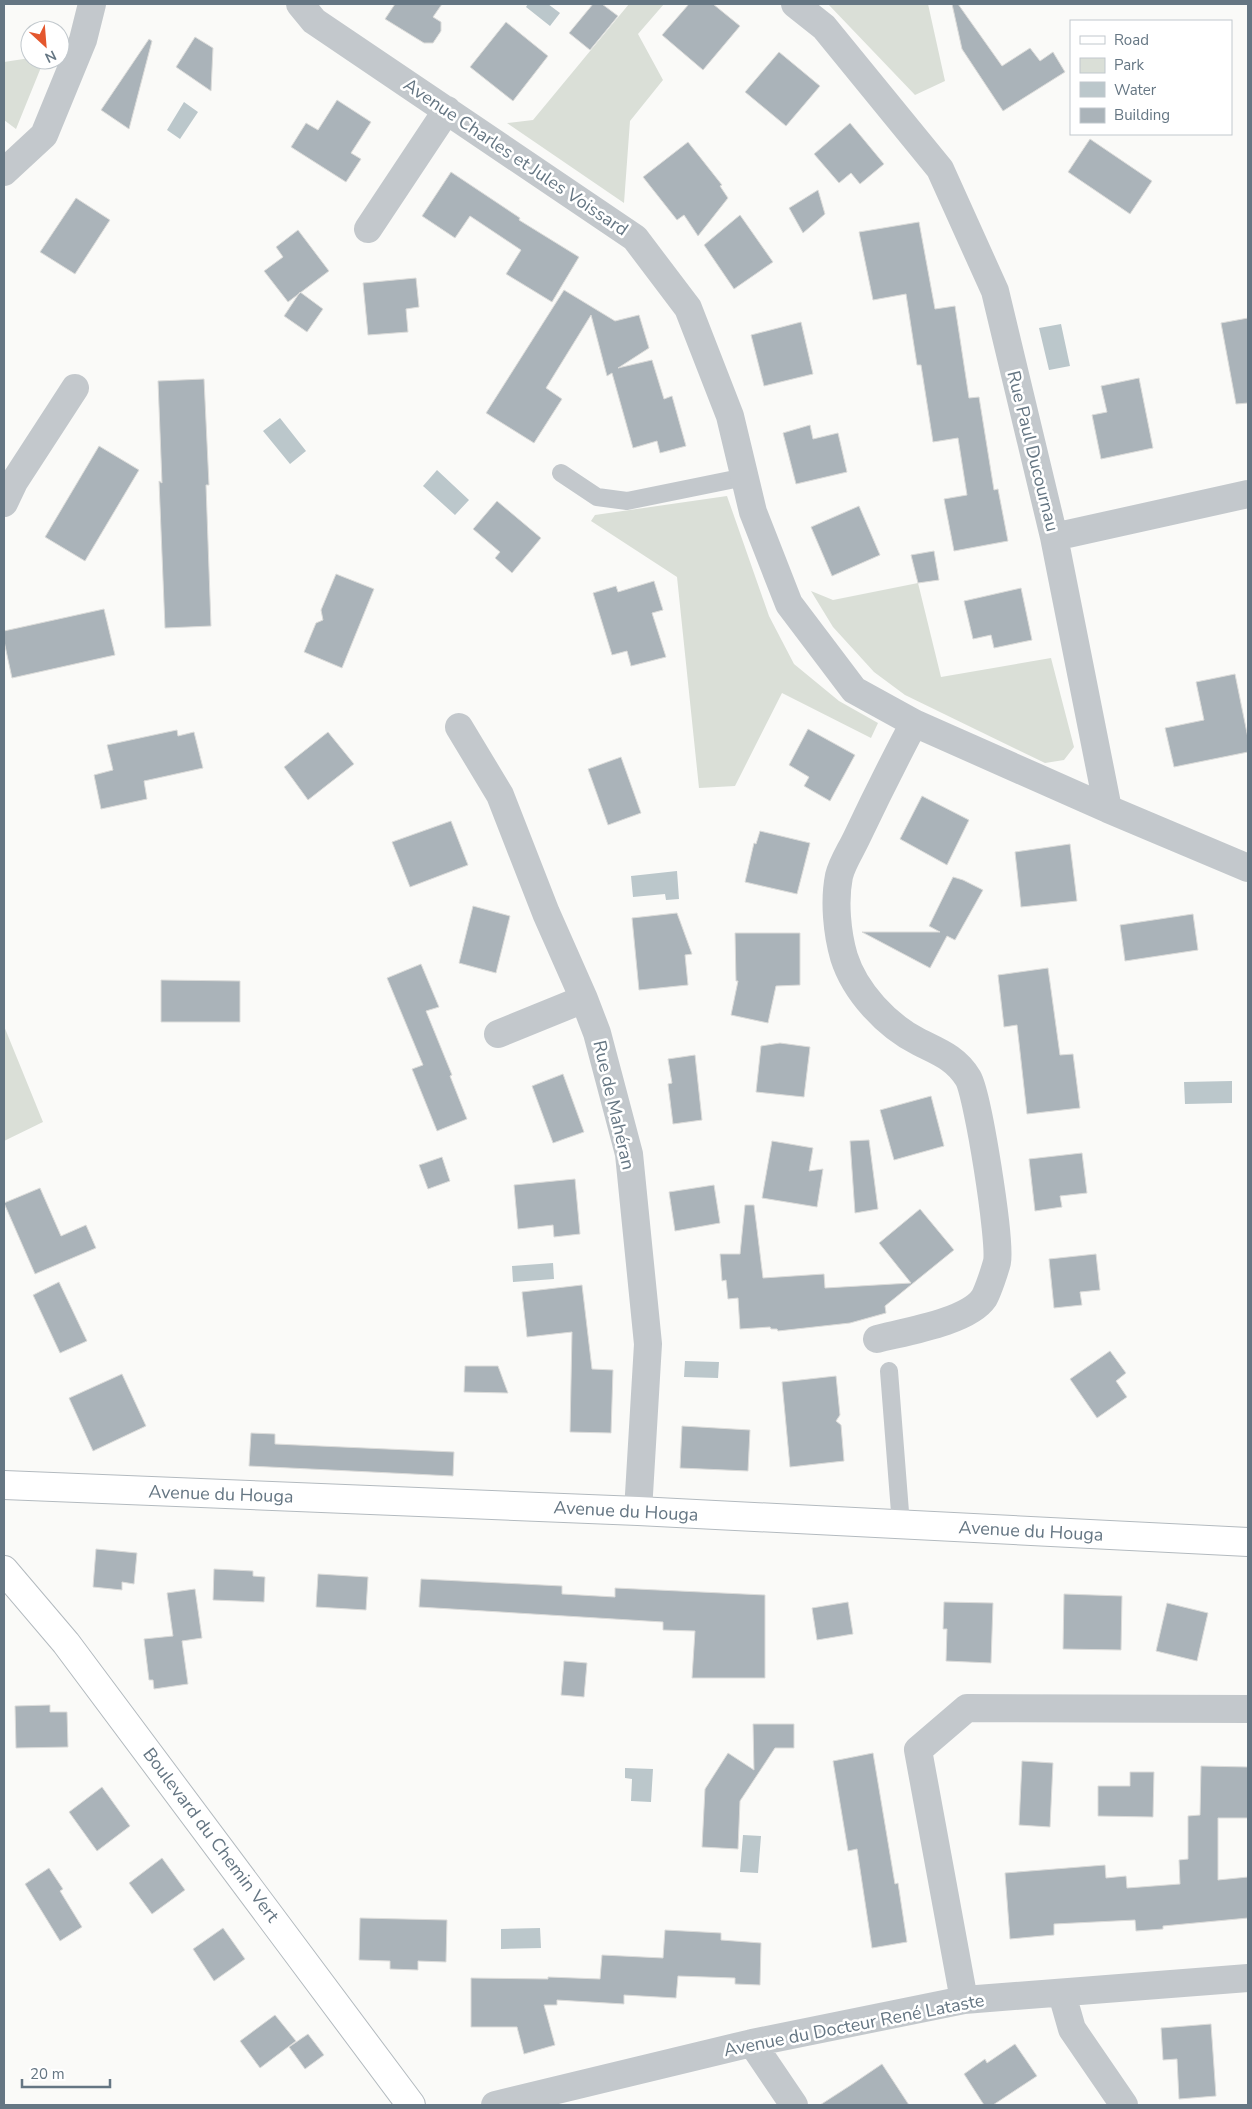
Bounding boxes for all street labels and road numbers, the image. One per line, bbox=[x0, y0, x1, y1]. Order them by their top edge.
street label: Avenue Charles et Jules Voissard bbox=[399, 73, 633, 241]
street label: Rue Paul Ducournau bbox=[1001, 368, 1065, 534]
street label: Rue de Mahéran bbox=[587, 1038, 641, 1172]
street label: Avenue du Houga bbox=[148, 1479, 294, 1509]
street label: Avenue du Houga bbox=[553, 1495, 699, 1527]
street label: Avenue du Houga bbox=[958, 1515, 1104, 1547]
street label: Boulevard du Chemin Vert bbox=[137, 1743, 285, 1928]
street label: Avenue du Docteur René Lataste bbox=[722, 1988, 986, 2062]

